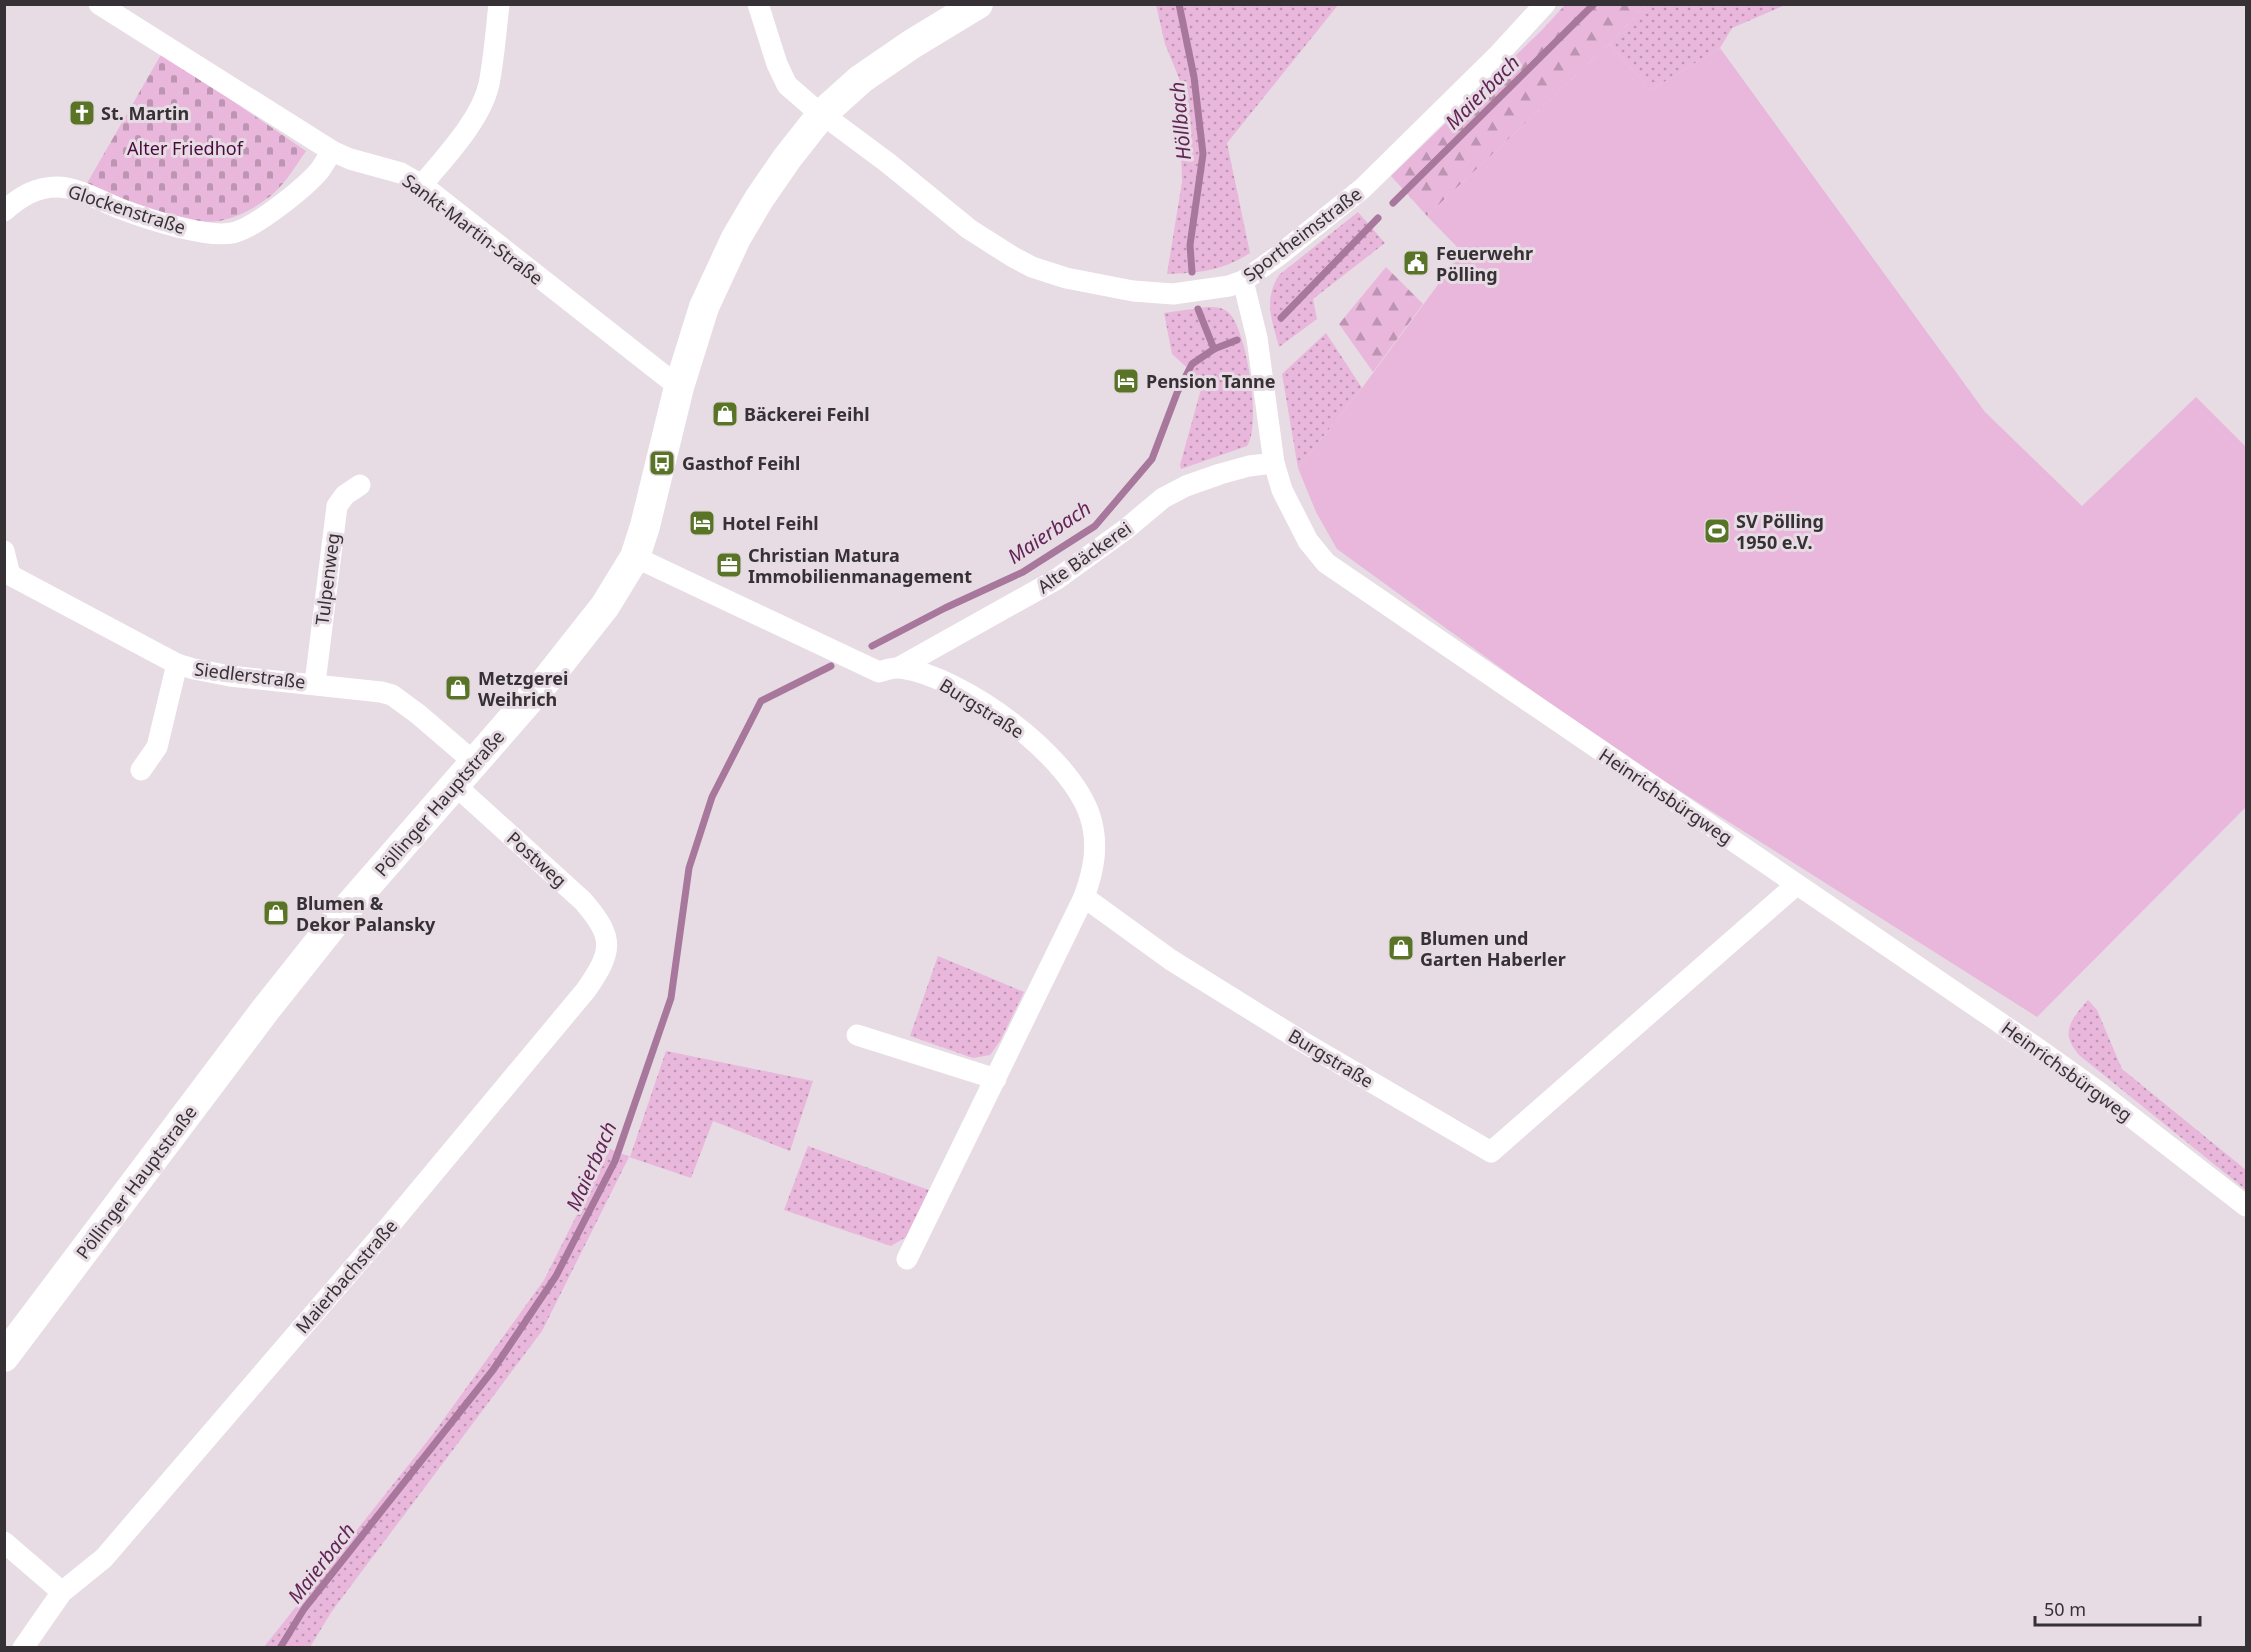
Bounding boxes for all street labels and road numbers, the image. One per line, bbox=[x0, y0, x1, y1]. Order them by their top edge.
street label: Sankt-Martin-Straße bbox=[398, 168, 548, 290]
street label: Glockenstraße bbox=[65, 179, 189, 239]
street label: Sportheimstraße bbox=[1238, 182, 1366, 286]
street label: Alte Bäckerei bbox=[1032, 516, 1136, 598]
street label: Tulpenweg bbox=[309, 532, 345, 626]
street label: Siedlerstraße bbox=[193, 656, 307, 694]
street label: Burgstraße bbox=[935, 673, 1029, 743]
street label: Pöllinger Hauptstraße bbox=[369, 725, 509, 881]
street label: Heinrichsbürgweg bbox=[1595, 743, 1737, 849]
street label: Postweg bbox=[502, 826, 572, 892]
street label: Heinrichsbürgweg bbox=[1997, 1016, 2137, 1126]
street label: Burgstraße bbox=[1284, 1023, 1378, 1093]
street label: Pöllinger Hauptstraße bbox=[70, 1100, 202, 1264]
street label: Maierbachstraße bbox=[290, 1214, 402, 1338]

